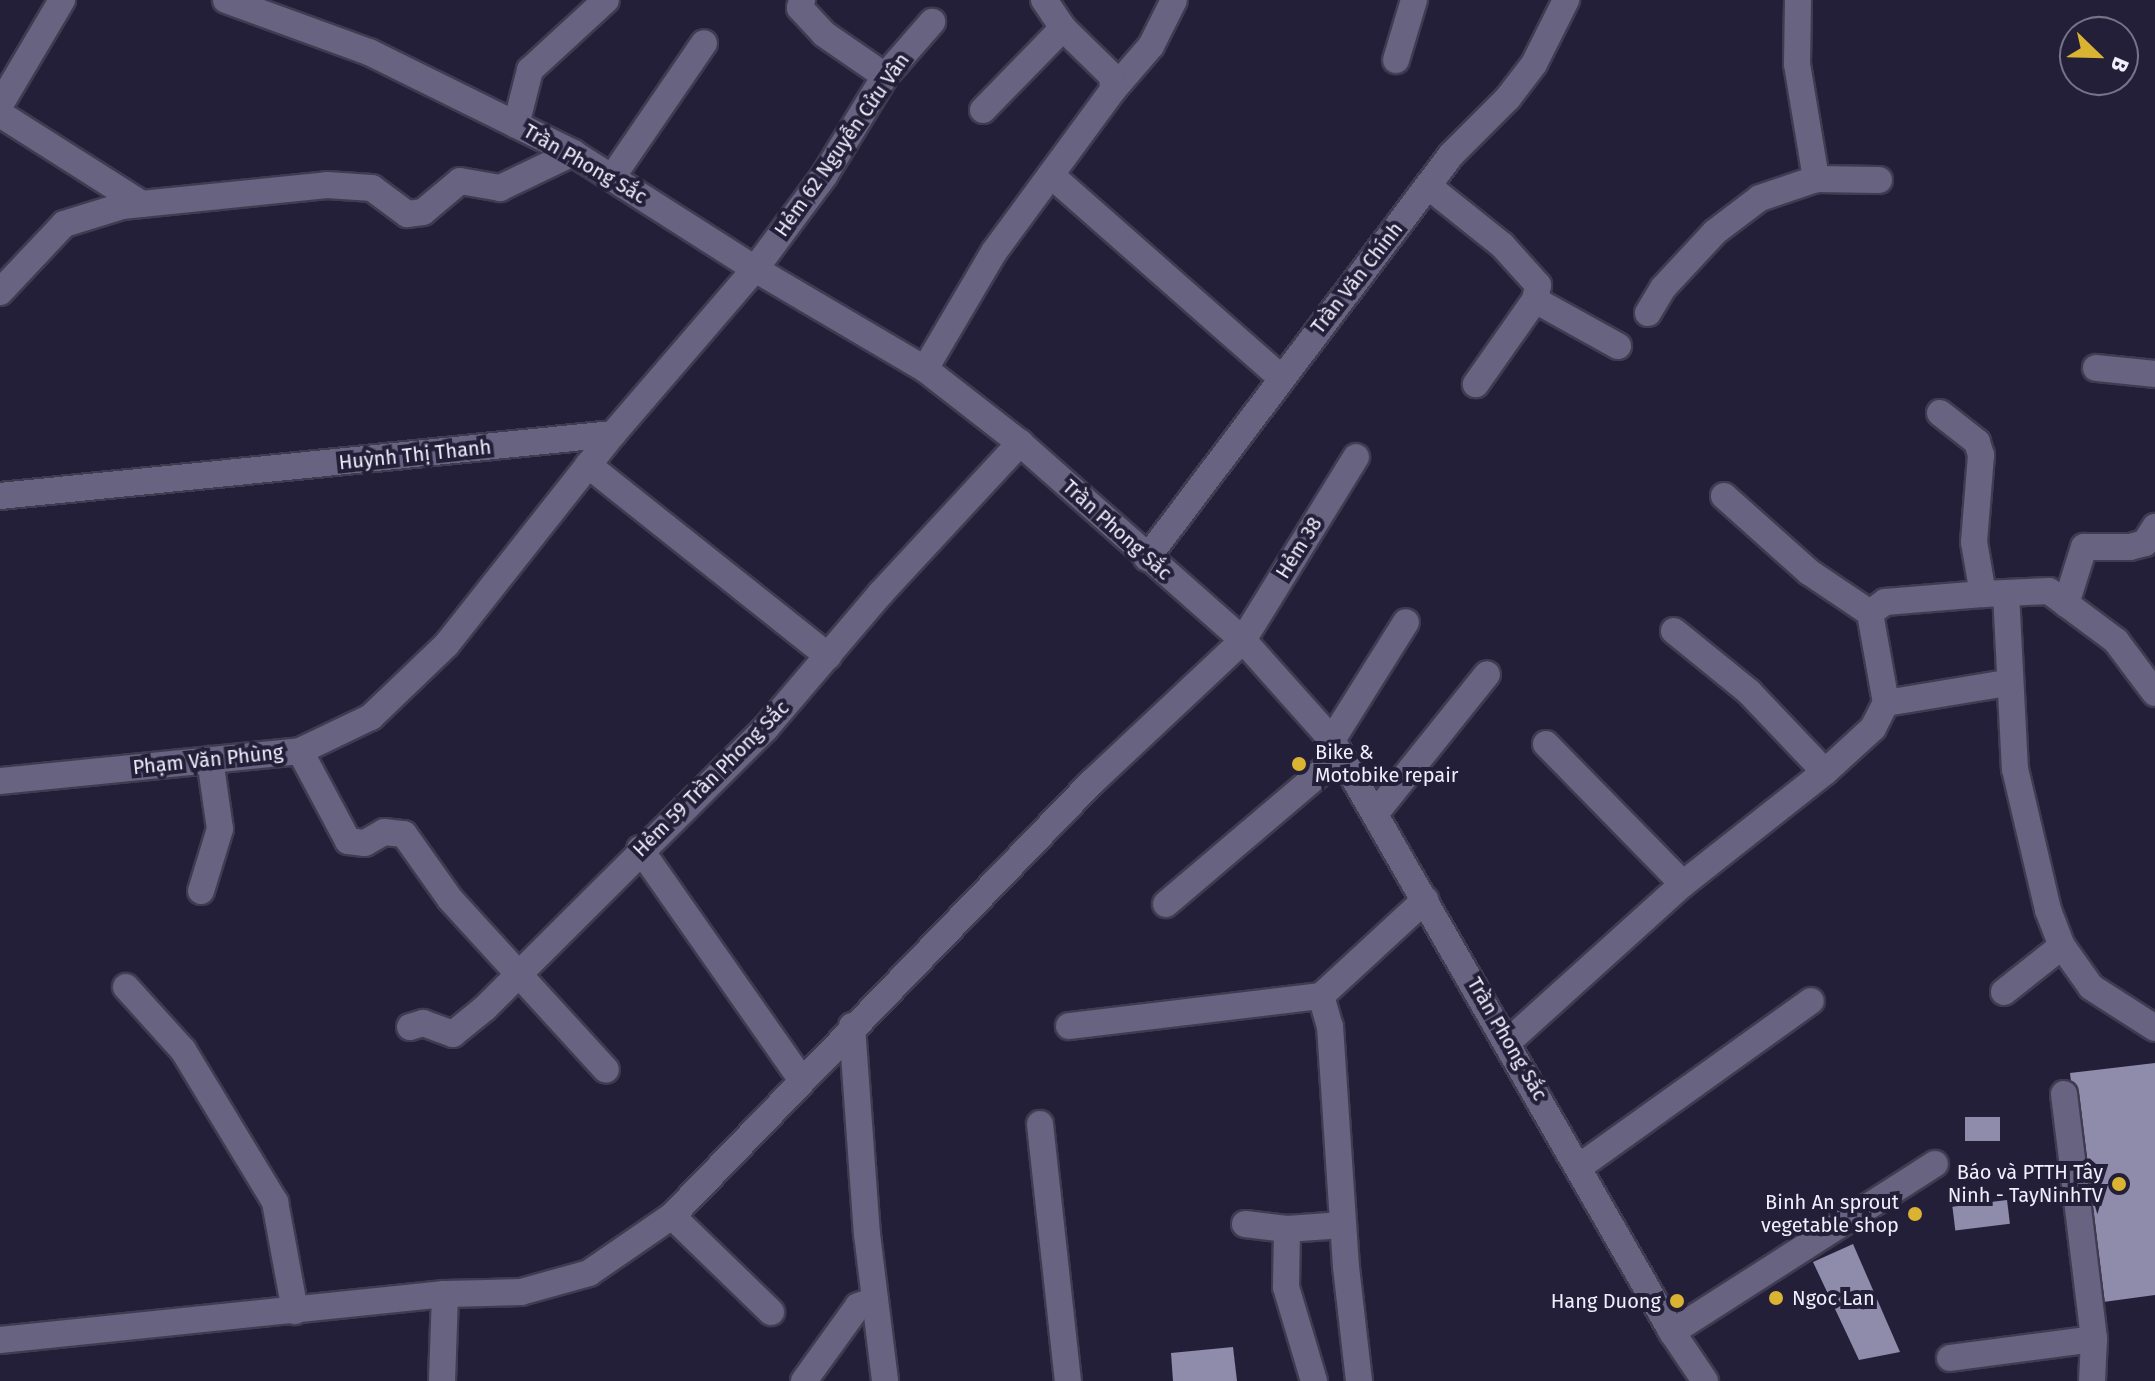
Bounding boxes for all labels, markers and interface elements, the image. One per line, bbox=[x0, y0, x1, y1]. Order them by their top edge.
north arrow bbox=[2059, 16, 2139, 96]
street label: Hẻm 62 Nguyễn Cửu Vân bbox=[770, 49, 914, 241]
text: B bbox=[2105, 53, 2135, 76]
street label: Trần Phong Sắc bbox=[519, 119, 651, 209]
street label: Trần Văn Chính bbox=[1306, 218, 1408, 338]
street label: Huỳnh Thị Thanh bbox=[338, 435, 492, 475]
street label: Trần Phong Sắc bbox=[1058, 475, 1176, 585]
street label: Hẻm 38 bbox=[1271, 513, 1327, 583]
street label: Hẻm 59 Trần Phong Sắc bbox=[628, 696, 794, 862]
street label: Phạm Văn Phùng bbox=[132, 740, 284, 780]
place label: Bike & Motobike repair bbox=[1315, 740, 1459, 787]
marker: Bike & Motobike repair bbox=[1290, 755, 1308, 773]
street label: Trần Phong Sắc bbox=[1462, 973, 1552, 1105]
place label: Báo và PTTH Tây Ninh - TayNinhTV bbox=[1948, 1160, 2103, 1207]
marker: Báo và PTTH Tây Ninh - TayNinhTV bbox=[2110, 1175, 2128, 1193]
place label: Binh An sprout vegetable shop bbox=[1761, 1190, 1899, 1237]
marker: Binh An sprout vegetable shop bbox=[1906, 1205, 1924, 1223]
place label: Ngoc Lan bbox=[1792, 1286, 1875, 1310]
place label: Hang Duong bbox=[1551, 1289, 1661, 1313]
marker: Ngoc Lan bbox=[1767, 1289, 1785, 1307]
marker: Hang Duong bbox=[1668, 1292, 1686, 1310]

